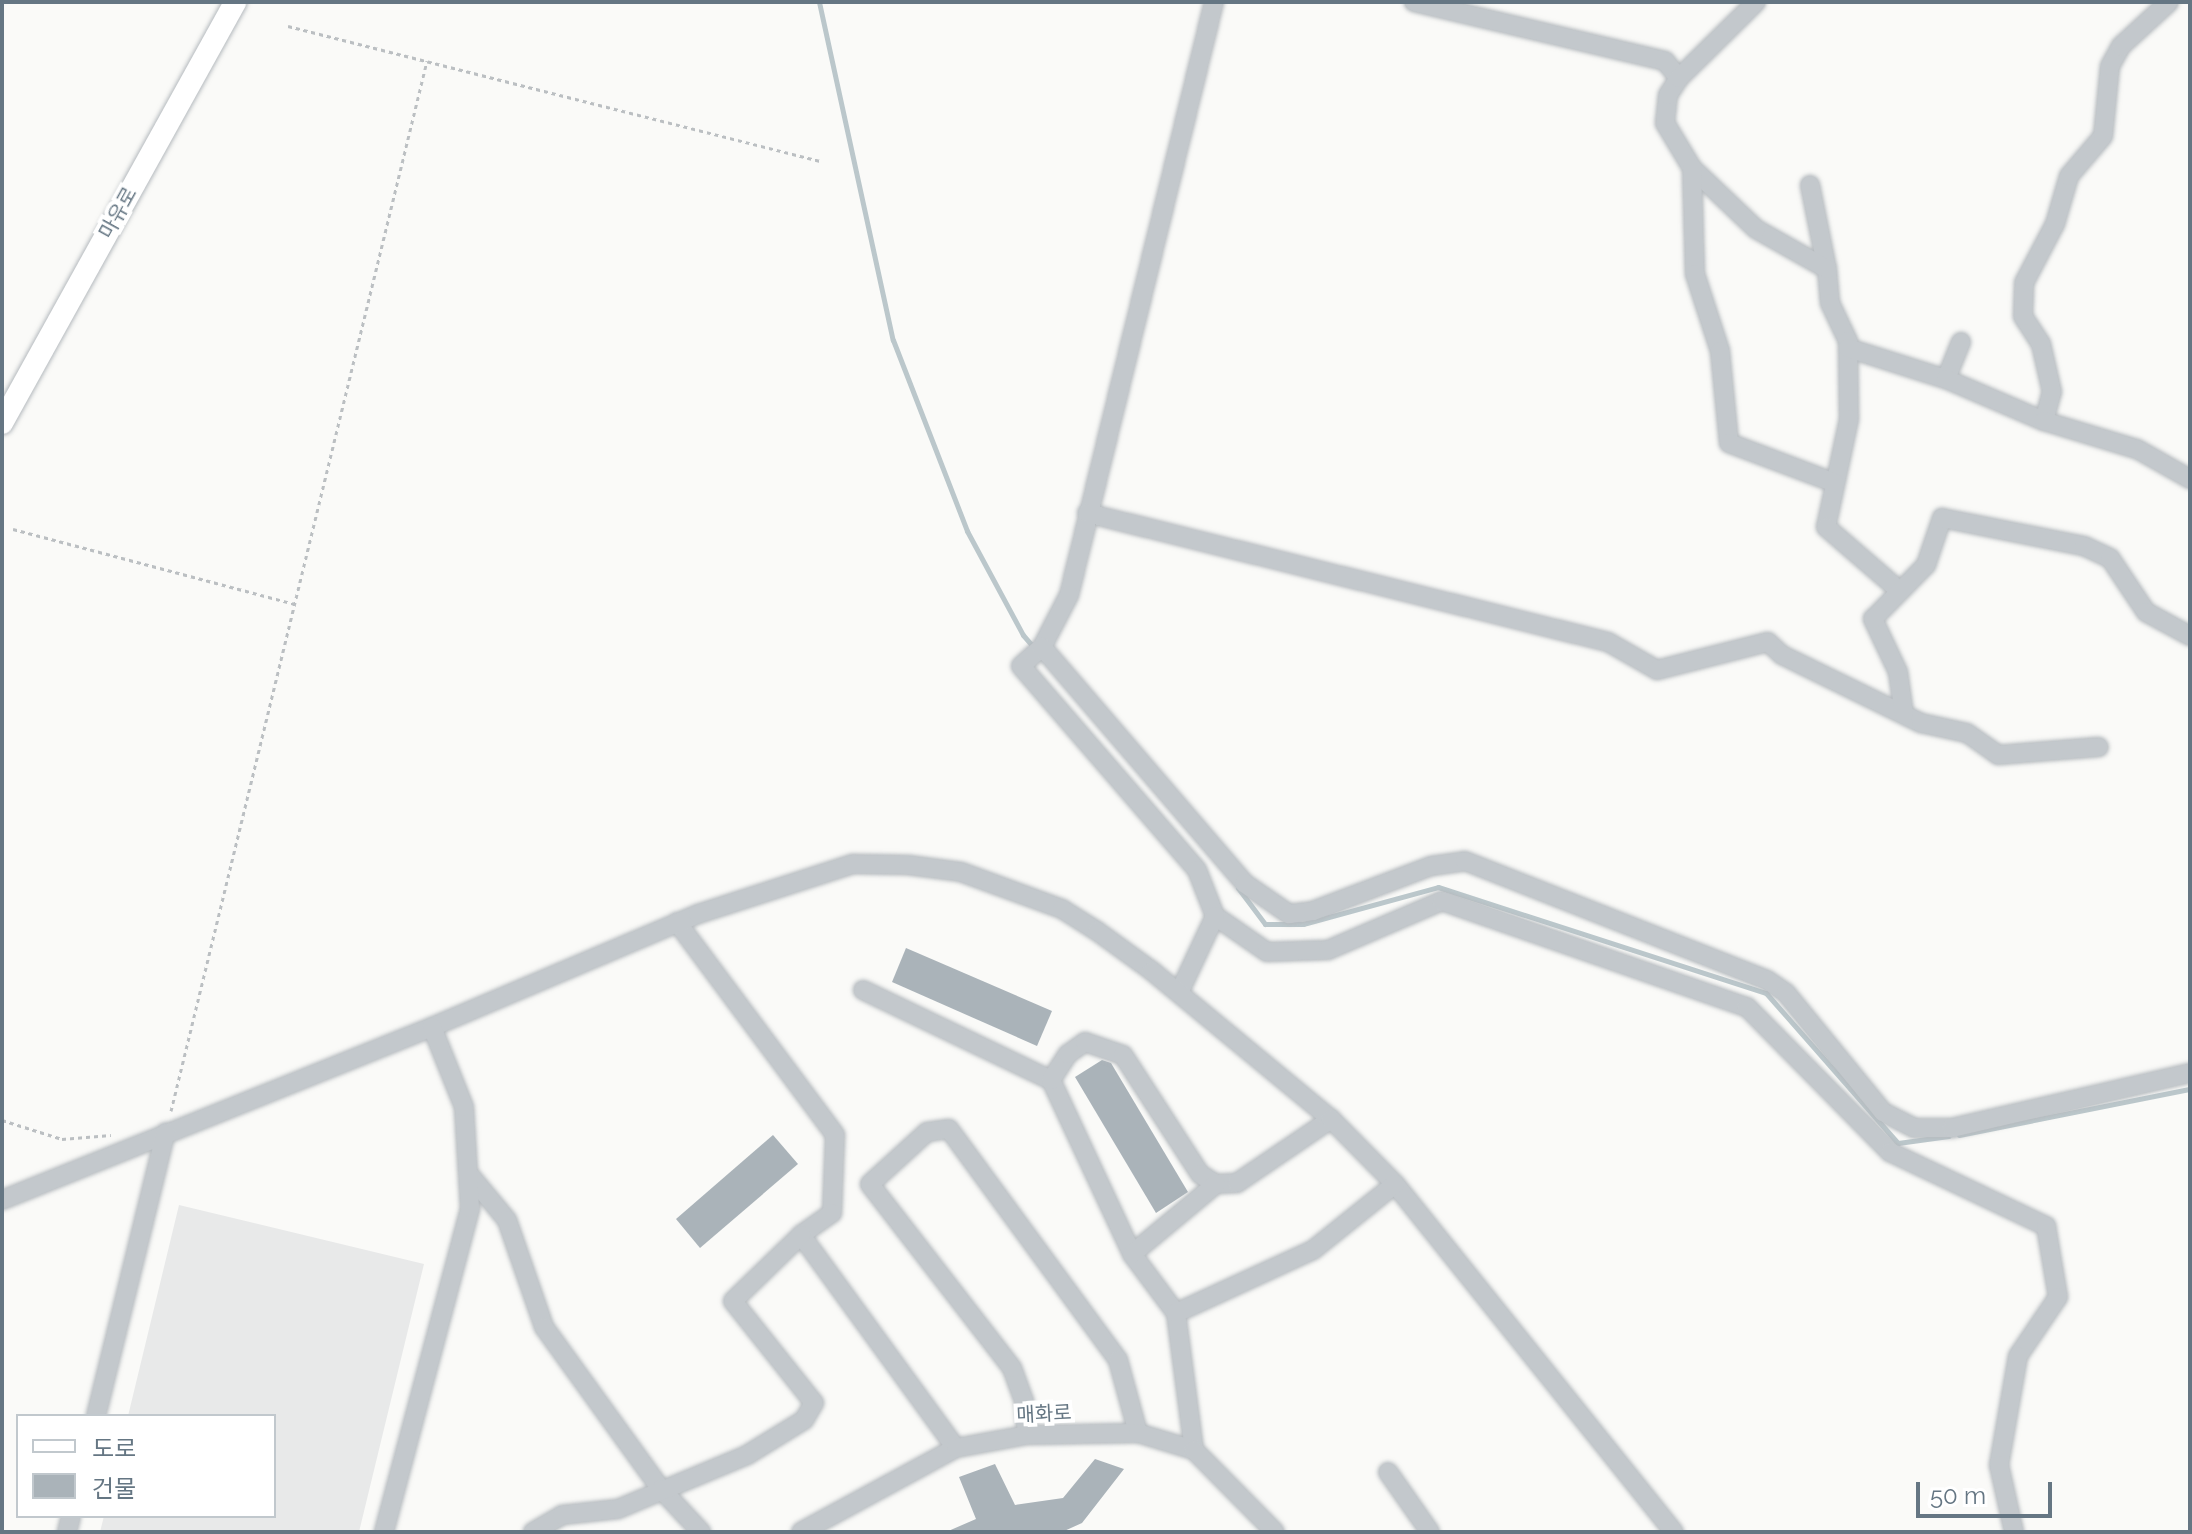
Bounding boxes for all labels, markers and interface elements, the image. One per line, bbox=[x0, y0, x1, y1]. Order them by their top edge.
street label: 마유로 bbox=[94, 183, 142, 243]
street label: 매화로 bbox=[1016, 1401, 1072, 1427]
legend bbox=[16, 1414, 276, 1518]
text: 도로 bbox=[92, 1434, 136, 1463]
scale bar bbox=[1920, 1466, 2056, 1516]
text: 건물 bbox=[92, 1474, 136, 1503]
text: 50 m bbox=[1930, 1481, 1986, 1510]

